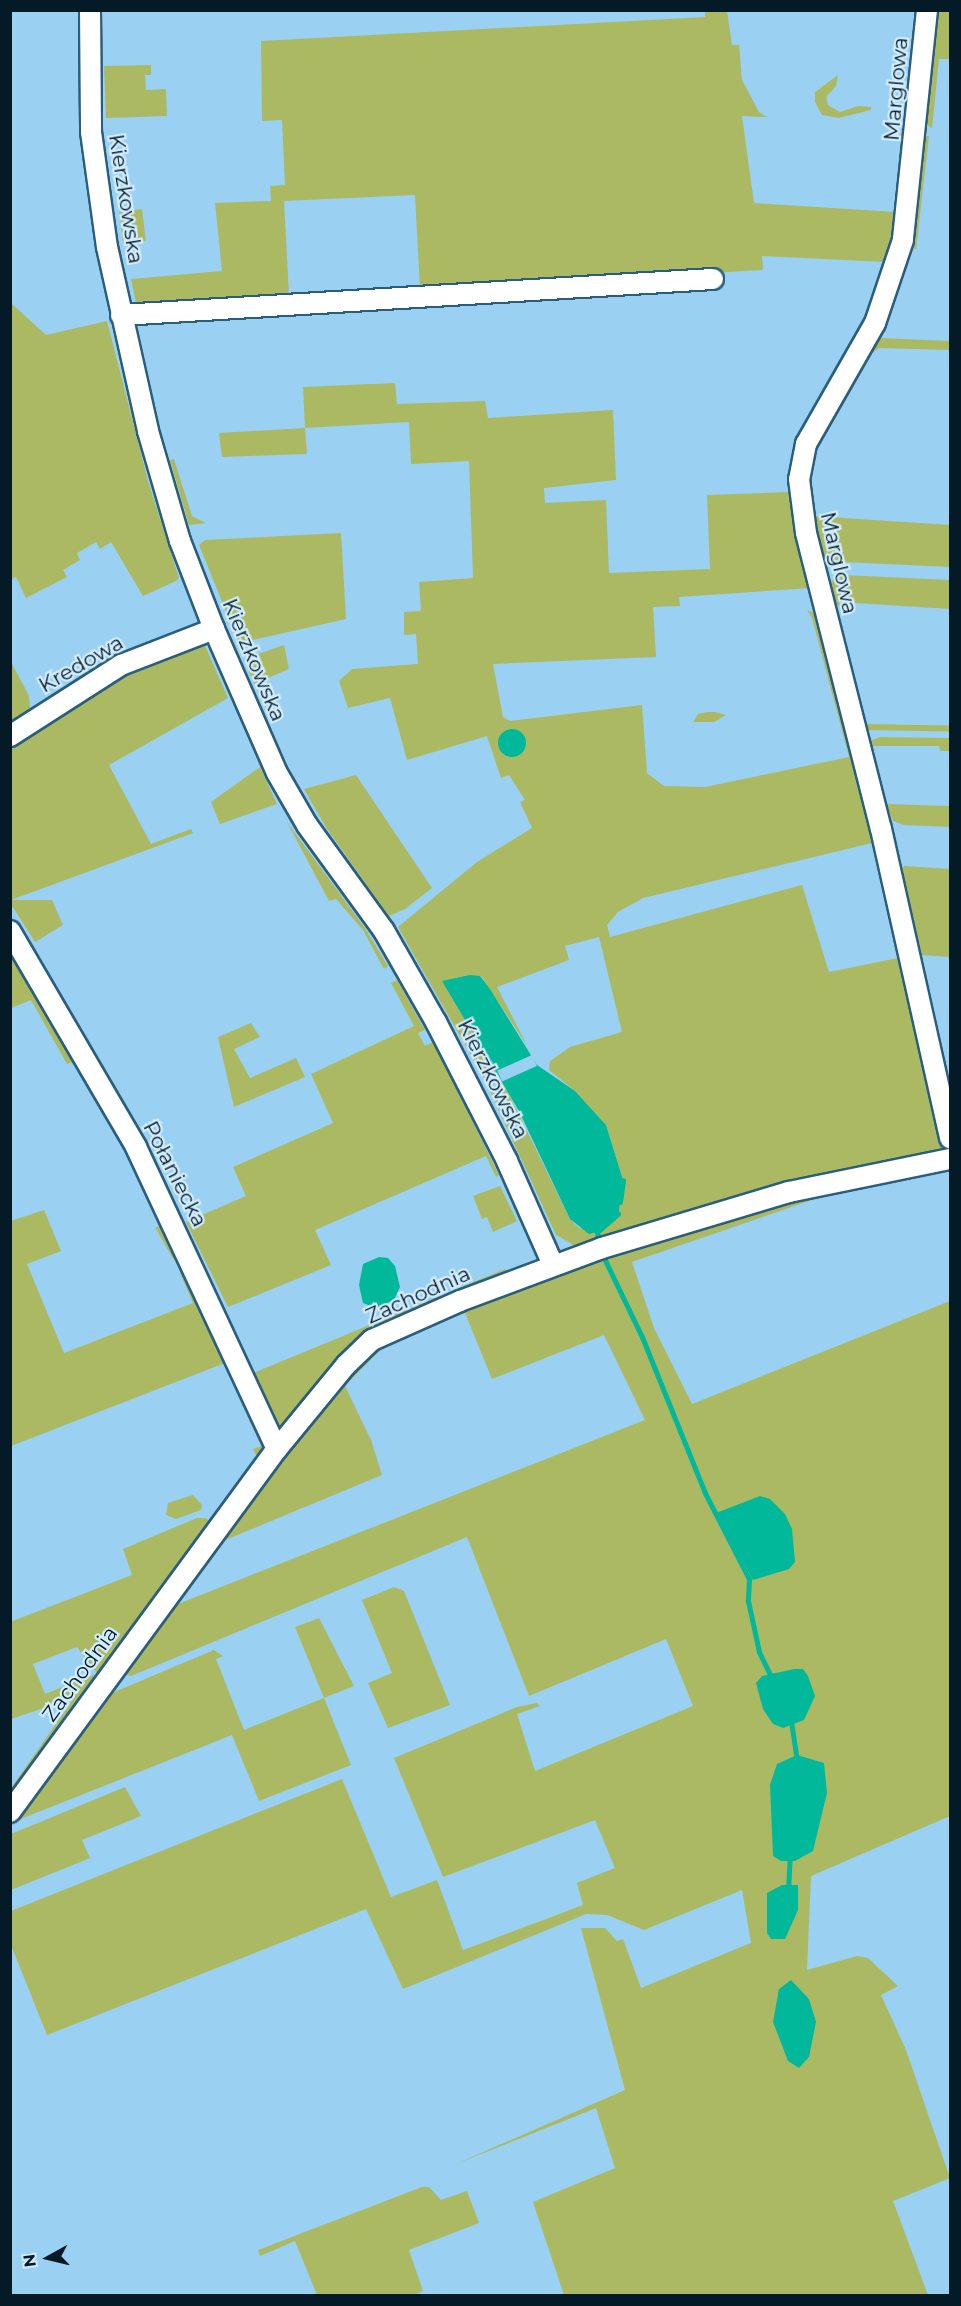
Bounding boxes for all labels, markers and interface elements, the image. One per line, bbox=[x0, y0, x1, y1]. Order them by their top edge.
street label: Marglowa bbox=[879, 36, 913, 142]
street label: Kierzkowska bbox=[103, 132, 149, 266]
street label: Marglowa bbox=[815, 510, 863, 616]
street label: Kierzkowska bbox=[217, 595, 291, 725]
street label: Kredowa bbox=[34, 630, 128, 698]
street label: Kierzkowska bbox=[452, 1015, 534, 1143]
street label: Połaniecka bbox=[138, 1117, 212, 1231]
street label: Zachodnia bbox=[362, 1261, 474, 1329]
street label: Zachodnia bbox=[37, 1621, 123, 1727]
north arrow bbox=[18, 2228, 78, 2288]
text: N bbox=[19, 2253, 40, 2268]

